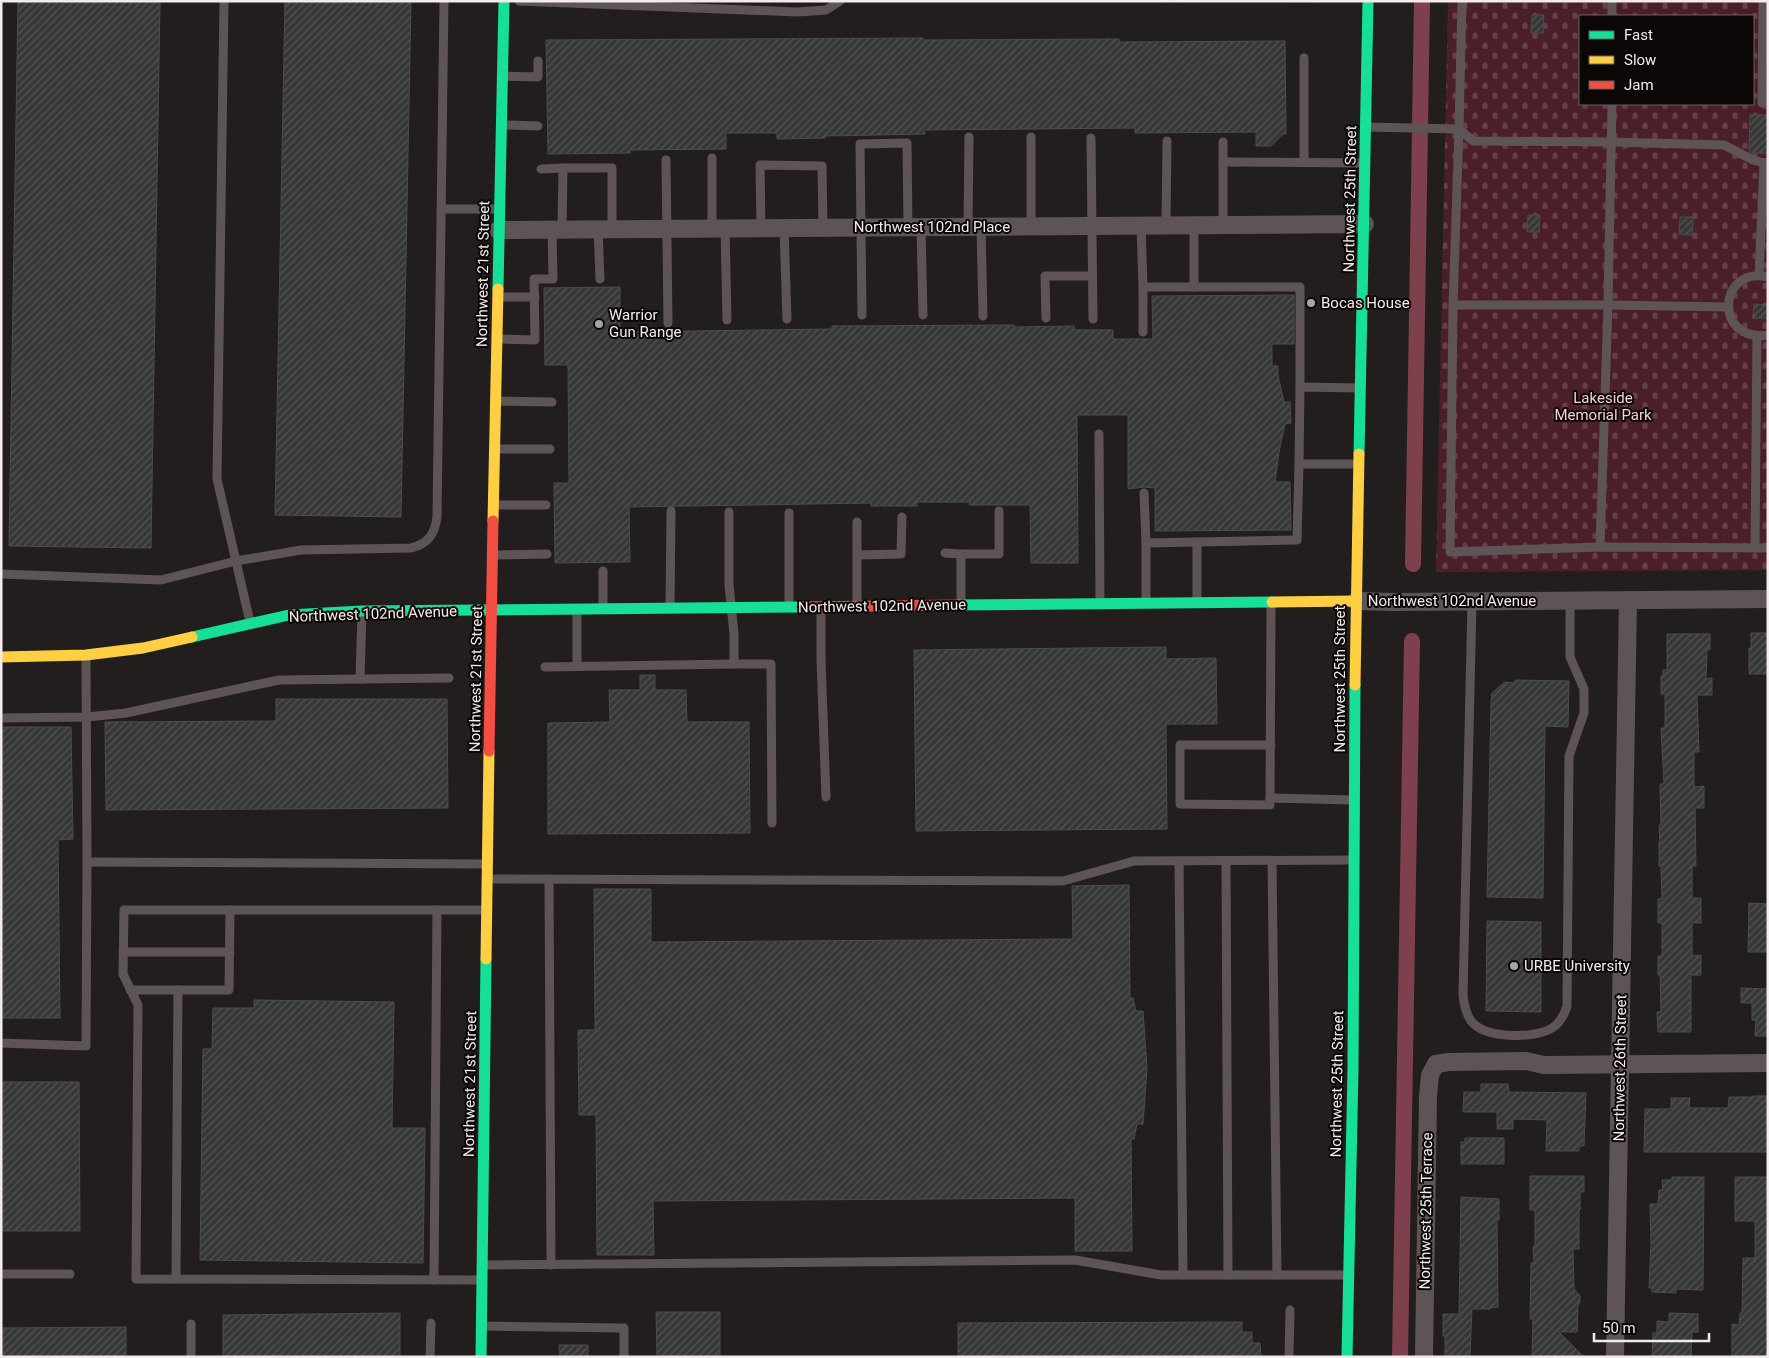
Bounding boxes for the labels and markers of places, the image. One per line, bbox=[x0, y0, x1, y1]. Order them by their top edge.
place label: Bocas House bbox=[1321, 294, 1410, 312]
marker: Bocas House bbox=[1305, 297, 1317, 309]
place label: Warrior Gun Range bbox=[609, 306, 682, 341]
marker: Warrior Gun Range bbox=[593, 318, 605, 330]
place label: URBE University bbox=[1524, 957, 1630, 975]
marker: URBE University bbox=[1508, 960, 1520, 972]

